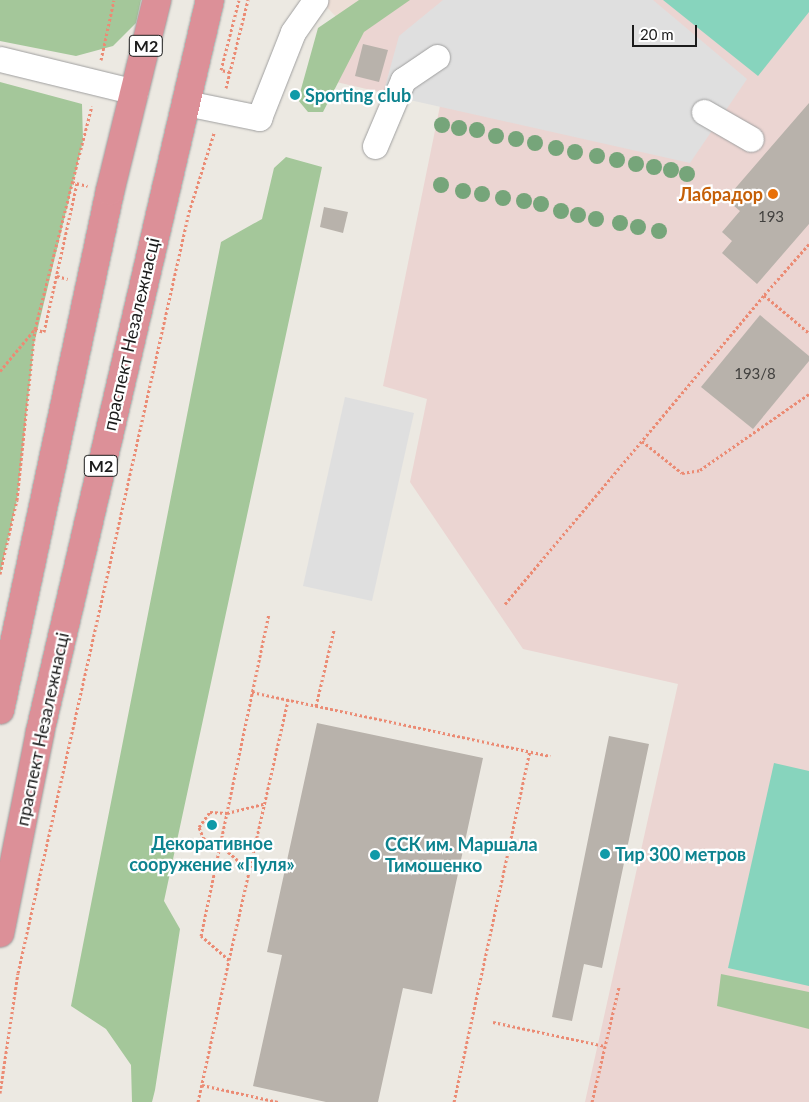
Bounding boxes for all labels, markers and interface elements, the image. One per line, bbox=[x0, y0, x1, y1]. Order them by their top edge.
scale bar bbox=[634, 15, 699, 47]
text: 20 m bbox=[640, 25, 674, 43]
road number: М2 bbox=[128, 32, 164, 59]
place label: Sporting club bbox=[305, 84, 411, 106]
marker: Sporting club bbox=[289, 89, 301, 101]
place label: Лабрадор bbox=[679, 183, 763, 205]
marker: Лабрадор bbox=[767, 188, 779, 200]
house number: 193 bbox=[758, 208, 784, 226]
street label: праспект Незалежнасці bbox=[98, 235, 164, 433]
house number: 193/8 bbox=[734, 365, 776, 383]
road number: М2 bbox=[84, 452, 118, 480]
street label: праспект Незалежнасці bbox=[11, 630, 73, 828]
marker: Декоративное сооружение «Пуля» bbox=[206, 819, 218, 831]
place label: Декоративное сооружение «Пуля» bbox=[129, 833, 295, 876]
place label: ССК им. Маршала Тимошенко bbox=[385, 834, 538, 876]
place label: Тир 300 метров bbox=[615, 843, 746, 865]
marker: Тир 300 метров bbox=[599, 848, 611, 860]
marker: ССК им. Маршала Тимошенко bbox=[369, 849, 381, 861]

